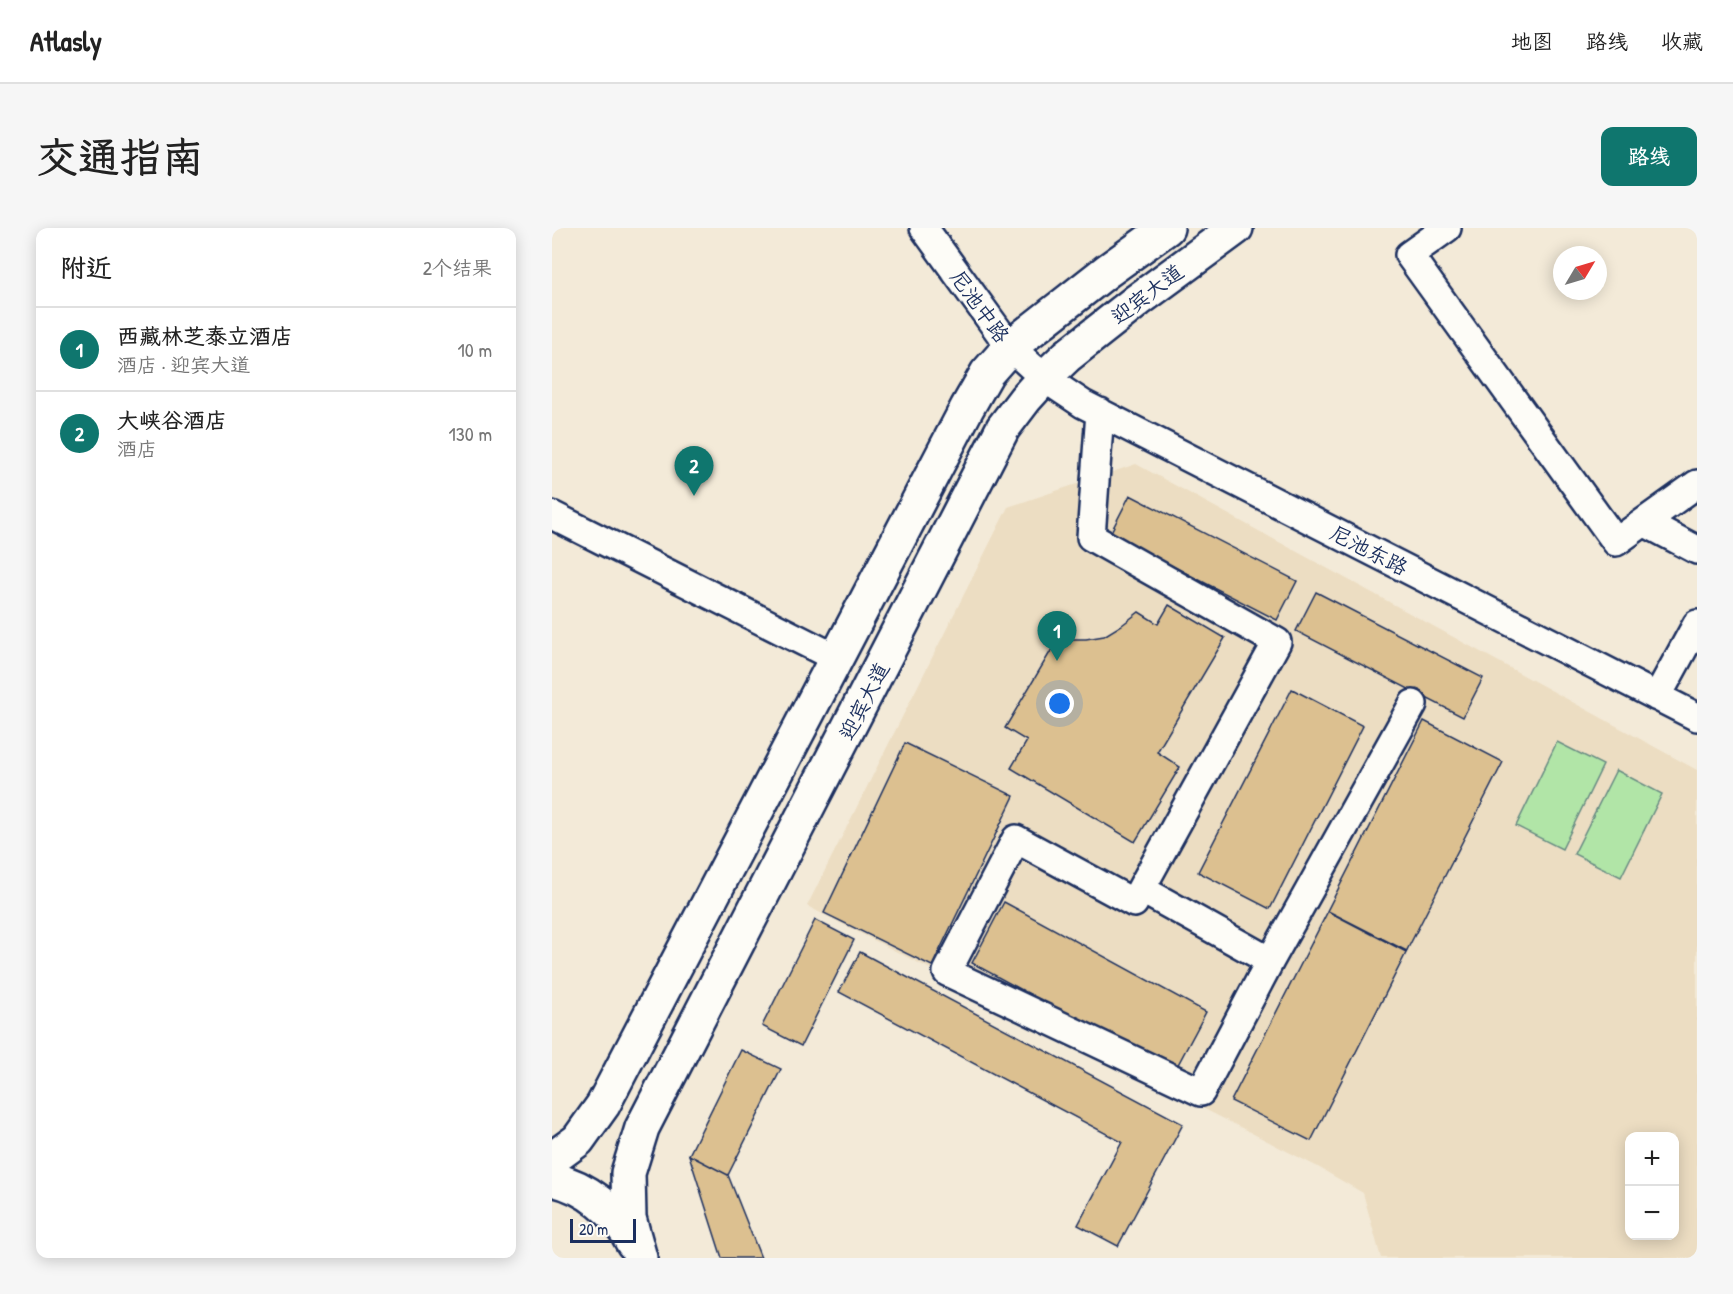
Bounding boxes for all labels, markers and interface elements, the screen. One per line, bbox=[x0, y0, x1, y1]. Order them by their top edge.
text: Atlasly bbox=[30, 22, 102, 60]
text: 地图 bbox=[1511, 27, 1553, 56]
text: 路线 bbox=[1586, 27, 1628, 56]
text: 收藏 bbox=[1661, 27, 1703, 56]
button: 路线 bbox=[1601, 127, 1697, 186]
text: 交通指南 bbox=[36, 128, 204, 185]
north arrow bbox=[1553, 246, 1607, 300]
text: 附近 bbox=[60, 250, 112, 285]
text: 2个结果 bbox=[423, 254, 492, 281]
street label: 迎宾大道 bbox=[1105, 257, 1189, 331]
street label: 尼池中路 bbox=[944, 263, 1016, 349]
text: 西藏林芝泰立酒店 bbox=[117, 321, 293, 351]
text: 1 bbox=[76, 336, 83, 363]
text: 10 m bbox=[458, 336, 492, 363]
text: 酒店 · 迎宾大道 bbox=[117, 351, 250, 378]
text: 大峡谷酒店 bbox=[117, 405, 227, 435]
text: 2 bbox=[75, 420, 84, 447]
text: 130 m bbox=[449, 420, 492, 447]
text: 酒店 bbox=[117, 435, 157, 462]
pin: 2 bbox=[674, 446, 714, 496]
street label: 尼池东路 bbox=[1325, 518, 1413, 582]
pin: 1 bbox=[1038, 612, 1076, 661]
street label: 迎宾大道 bbox=[832, 657, 896, 745]
your location bbox=[1045, 689, 1074, 718]
map controls bbox=[1625, 1132, 1679, 1240]
button: + bbox=[1625, 1132, 1679, 1186]
button: − bbox=[1625, 1186, 1679, 1240]
scale bar bbox=[570, 1216, 636, 1244]
text: 20 m bbox=[579, 1218, 608, 1240]

